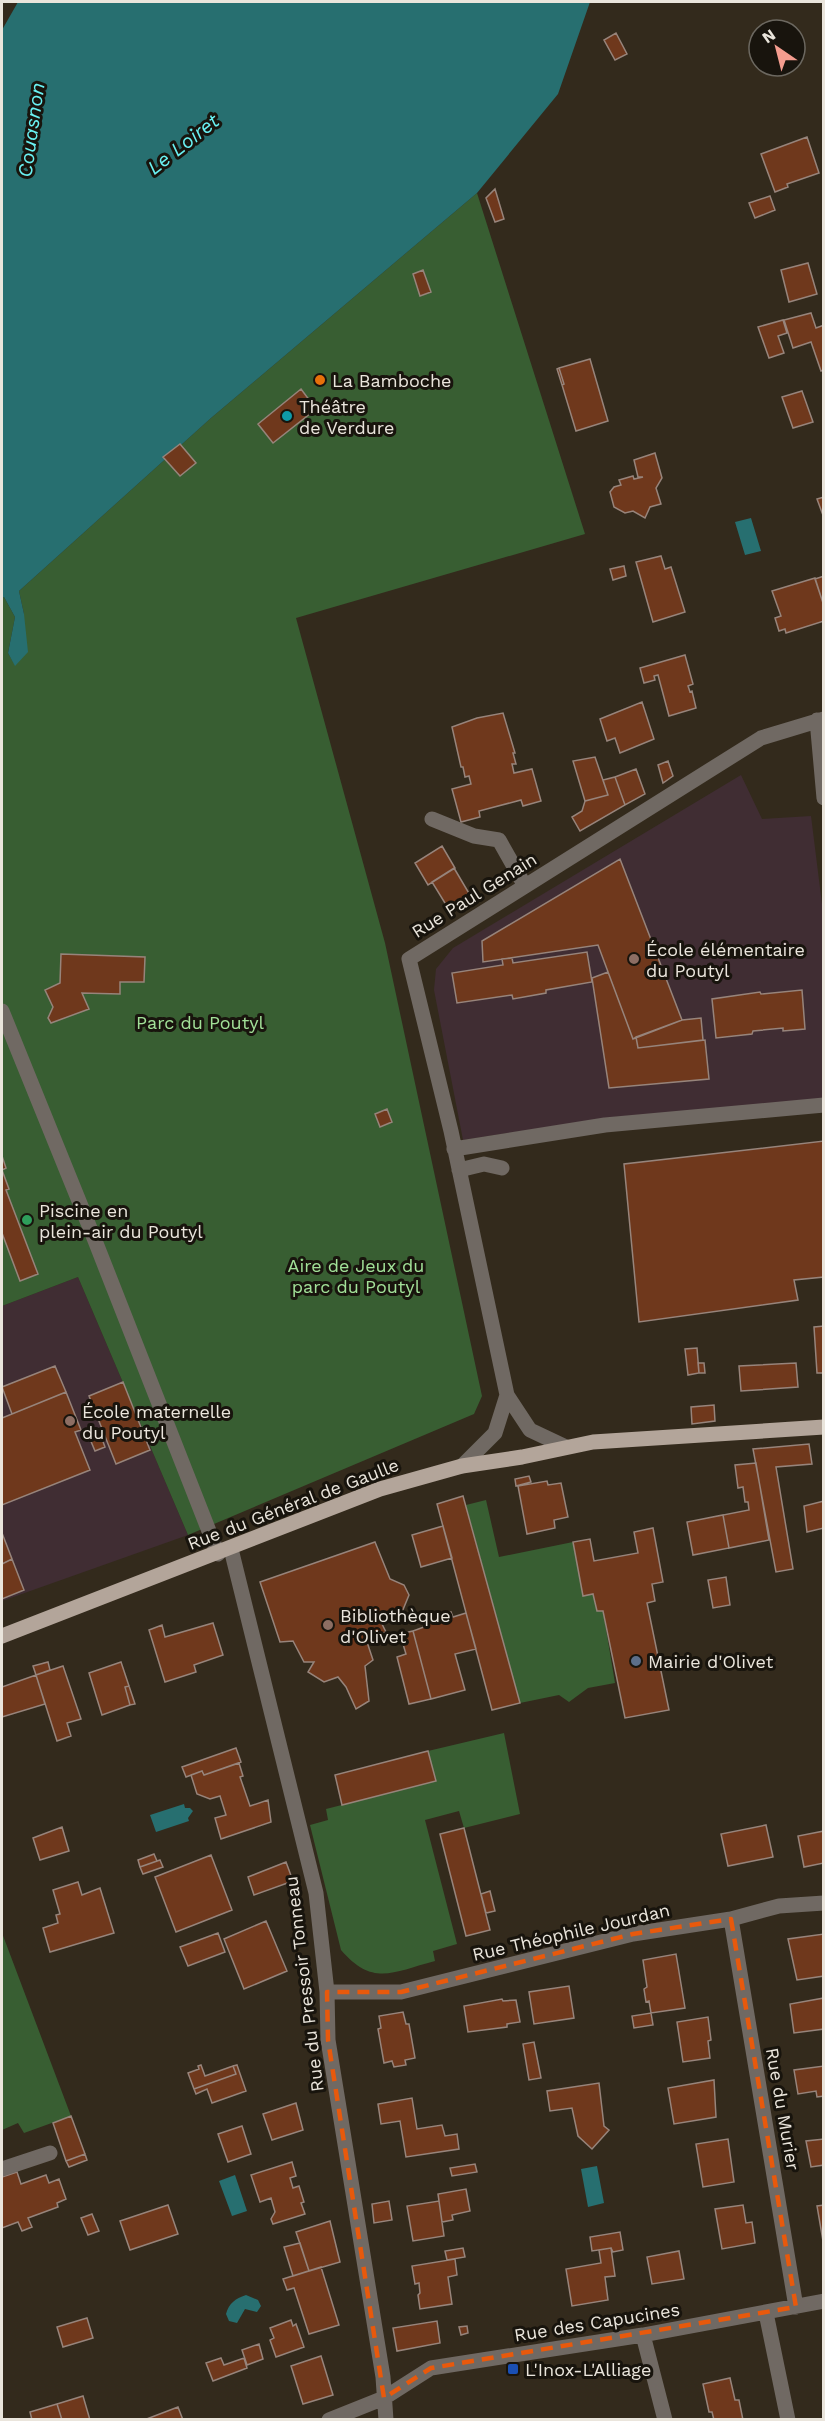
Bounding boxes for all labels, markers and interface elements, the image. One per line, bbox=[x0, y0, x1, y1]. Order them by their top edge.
north arrow bbox=[747, 18, 807, 78]
text: N bbox=[758, 25, 779, 47]
water label: Couasnon bbox=[12, 81, 50, 179]
water label: Le Loiret bbox=[142, 108, 224, 179]
place label: La Bamboche bbox=[332, 370, 451, 391]
marker: La Bamboche bbox=[313, 373, 327, 387]
place label: Théâtre de Verdure bbox=[299, 396, 394, 438]
marker: Théâtre de Verdure bbox=[280, 409, 294, 423]
street label: Rue Paul Genain bbox=[408, 848, 540, 942]
place label: École élémentaire du Poutyl bbox=[646, 939, 805, 981]
marker: École élémentaire du Poutyl bbox=[627, 952, 641, 966]
park label: Parc du Poutyl bbox=[136, 1012, 265, 1033]
place label: Piscine en plein-air du Poutyl bbox=[39, 1200, 203, 1242]
marker: Piscine en plein-air du Poutyl bbox=[20, 1213, 34, 1227]
park label: Aire de Jeux du parc du Poutyl bbox=[288, 1255, 424, 1297]
place label: École maternelle du Poutyl bbox=[82, 1401, 231, 1443]
marker: École maternelle du Poutyl bbox=[63, 1414, 77, 1428]
street label: Rue du Général de Gaulle bbox=[184, 1454, 402, 1554]
place label: Bibliothèque d'Olivet bbox=[340, 1605, 451, 1647]
marker: Bibliothèque d'Olivet bbox=[321, 1618, 335, 1632]
place label: Mairie d'Olivet bbox=[648, 1651, 774, 1672]
marker: Mairie d'Olivet bbox=[629, 1654, 643, 1668]
street label: Rue du Pressoir Tonneau bbox=[280, 1875, 328, 2093]
street label: Rue Théophile Jourdan bbox=[470, 1899, 672, 1965]
street label: Rue du Murier bbox=[762, 2046, 804, 2172]
street label: Rue des Capucines bbox=[513, 2299, 681, 2345]
place label: L'Inox-L'Alliage bbox=[525, 2359, 651, 2380]
marker: L'Inox-L'Alliage bbox=[506, 2362, 520, 2376]

